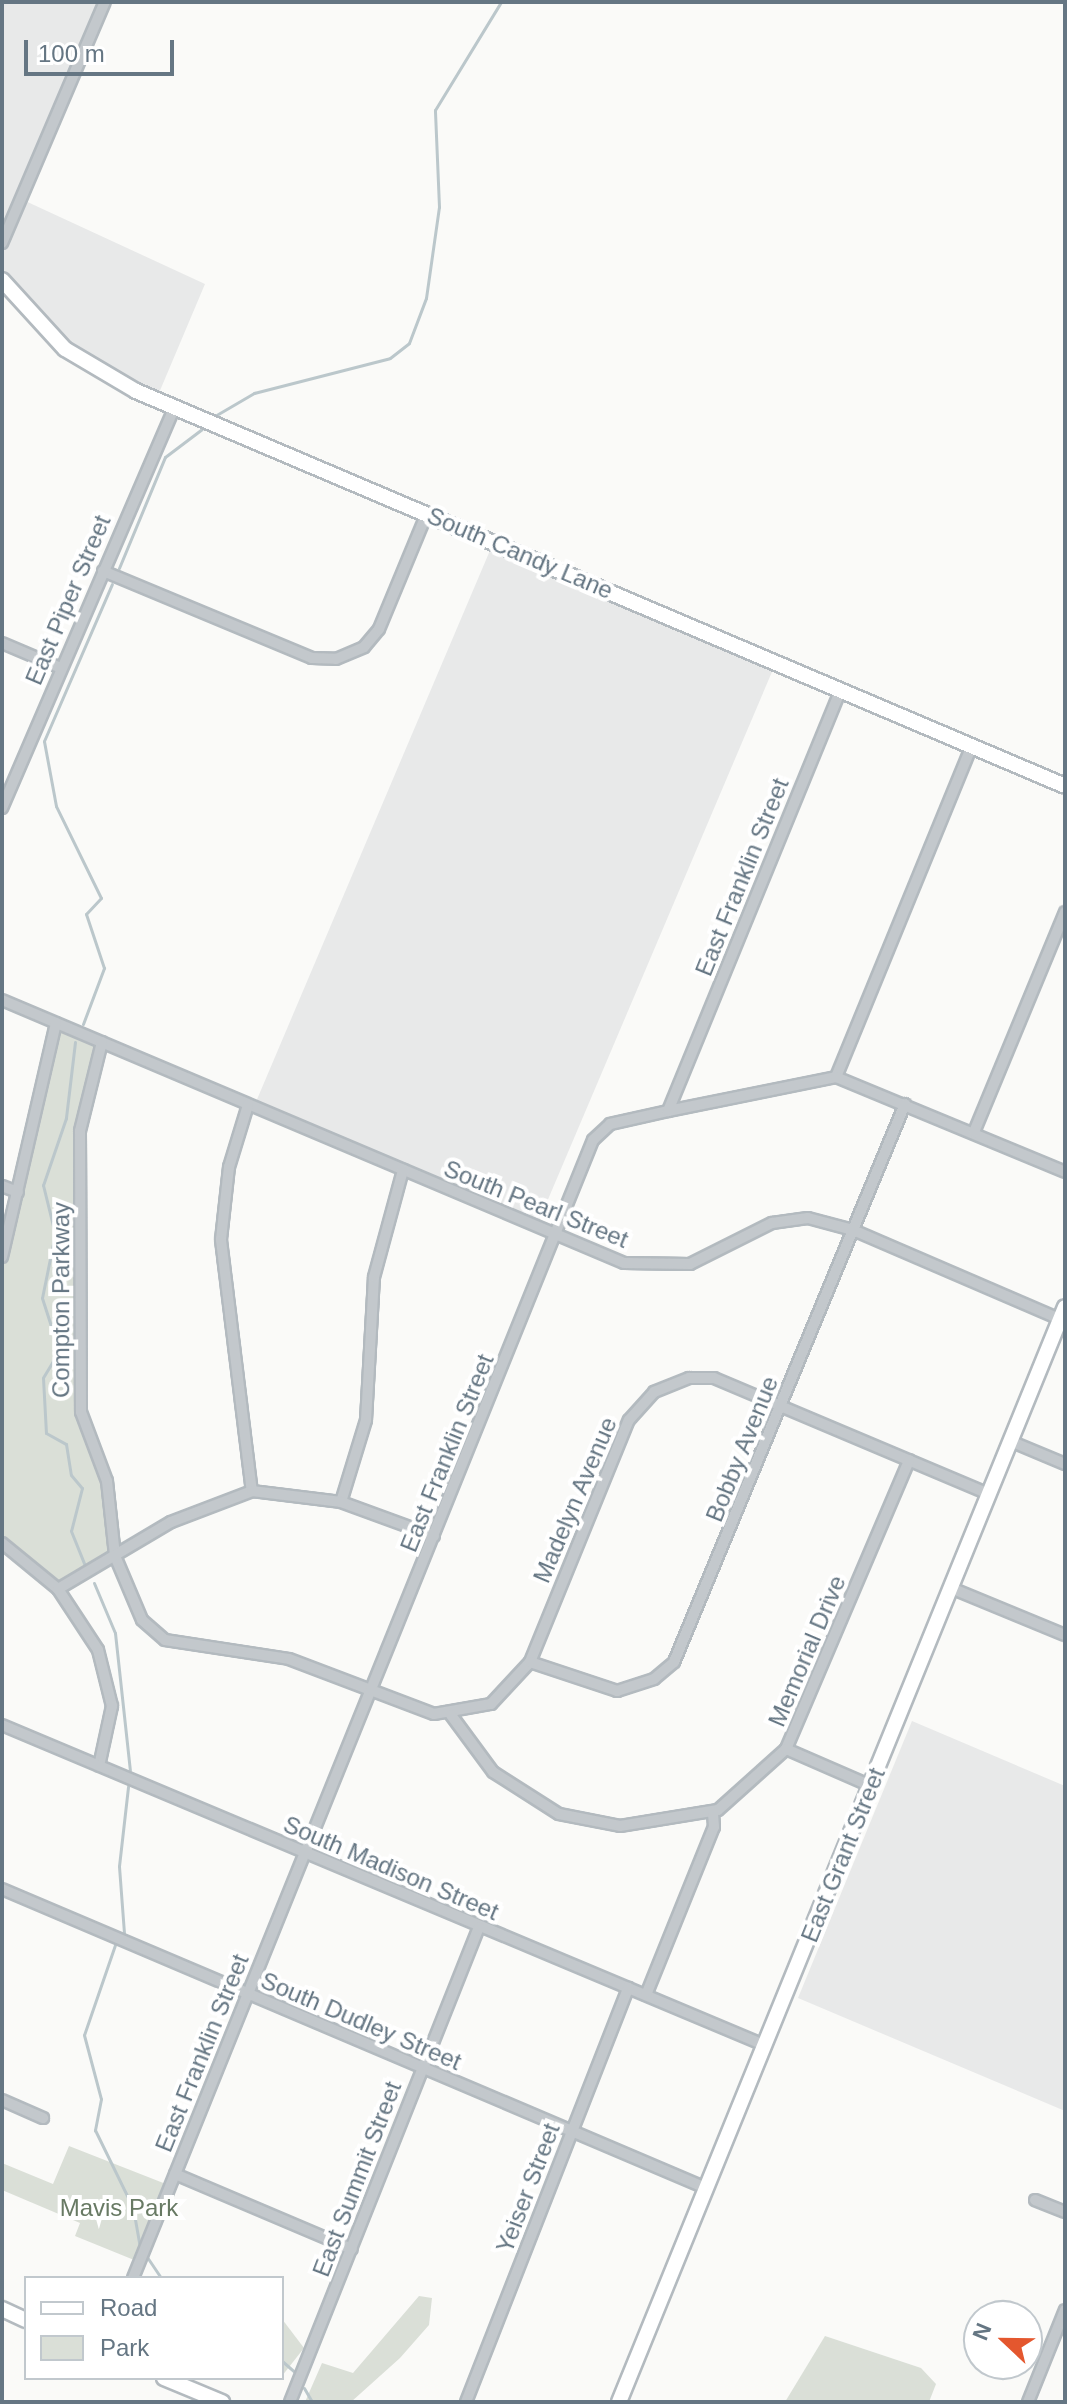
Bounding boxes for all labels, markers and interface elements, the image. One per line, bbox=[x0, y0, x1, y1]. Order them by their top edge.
scale bar bbox=[28, 24, 178, 74]
text: 100 m bbox=[38, 40, 105, 67]
street label: South Candy Lane bbox=[423, 501, 617, 605]
street label: East Piper Street bbox=[19, 511, 117, 689]
street label: East Franklin Street bbox=[689, 774, 795, 980]
street label: South Pearl Street bbox=[440, 1154, 632, 1254]
street label: Compton Parkway bbox=[47, 1202, 75, 1398]
street label: East Franklin Street bbox=[394, 1350, 500, 1556]
street label: Bobby Avenue bbox=[699, 1371, 785, 1527]
street label: Madelyn Avenue bbox=[527, 1412, 623, 1588]
street label: Memorial Drive bbox=[762, 1571, 852, 1731]
street label: East Grant Street bbox=[795, 1764, 891, 1946]
street label: South Madison Street bbox=[279, 1810, 503, 1926]
street label: East Franklin Street bbox=[149, 1950, 255, 2156]
street label: South Dudley Street bbox=[257, 1966, 465, 2076]
street label: East Summit Street bbox=[307, 2077, 407, 2281]
street label: Yeiser Street bbox=[490, 2119, 566, 2257]
park label: Mavis Park bbox=[60, 2194, 178, 2222]
legend bbox=[24, 2276, 284, 2380]
text: Road bbox=[100, 2294, 157, 2321]
north arrow bbox=[963, 2300, 1043, 2380]
text: N bbox=[968, 2320, 997, 2344]
text: Park bbox=[100, 2334, 149, 2361]

